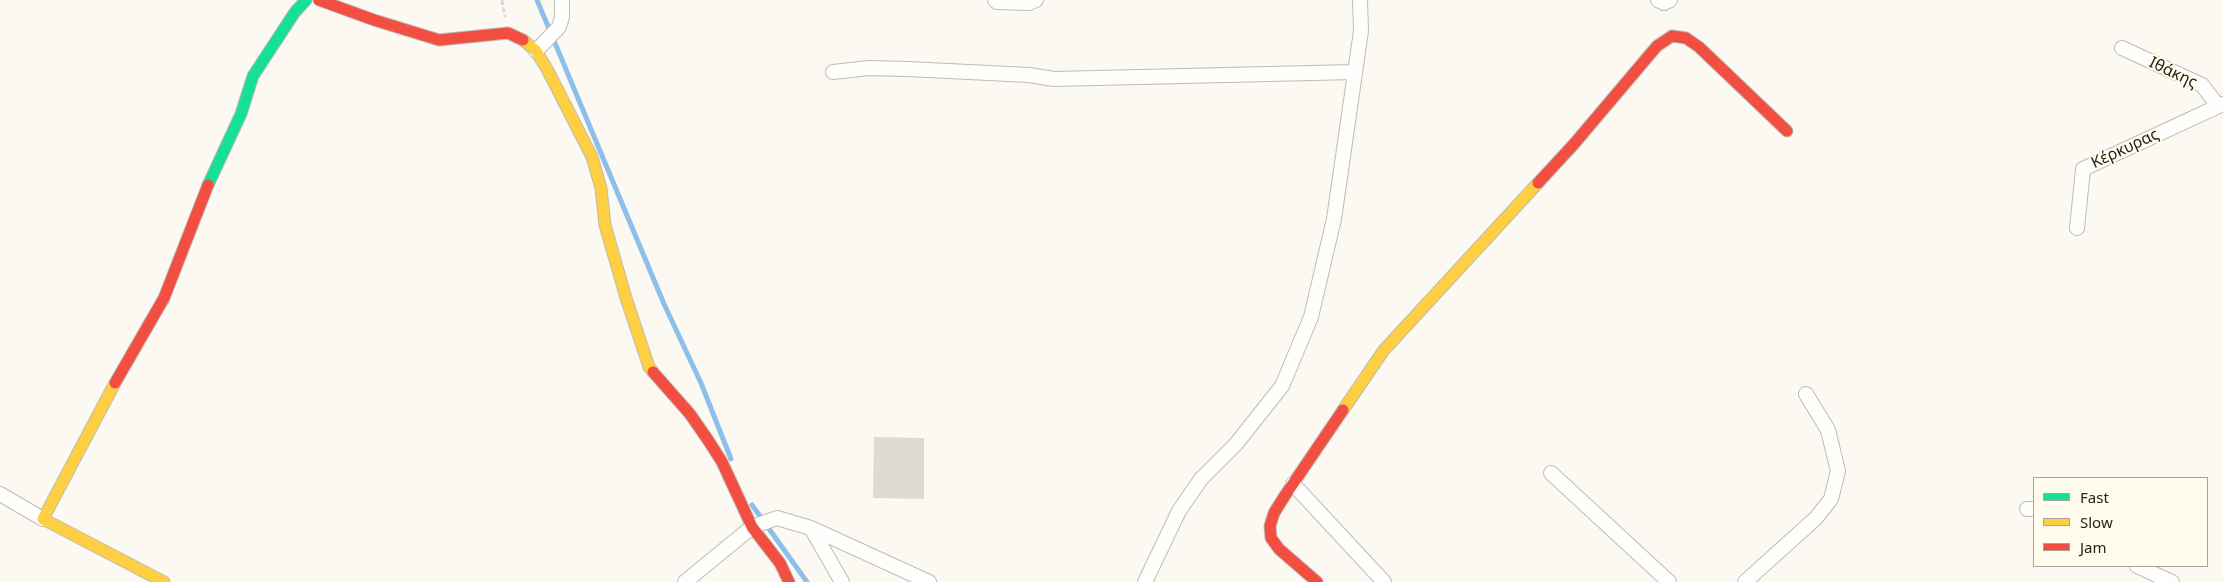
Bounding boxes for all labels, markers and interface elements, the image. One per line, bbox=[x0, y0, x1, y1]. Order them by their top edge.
street label: Ιθάκης bbox=[2146, 53, 2200, 93]
street label: Κέρκυρας bbox=[2088, 125, 2162, 173]
legend bbox=[2033, 477, 2208, 567]
text: Fast bbox=[2080, 487, 2109, 507]
text: Slow bbox=[2080, 512, 2113, 532]
text: Jam bbox=[2080, 537, 2107, 557]

